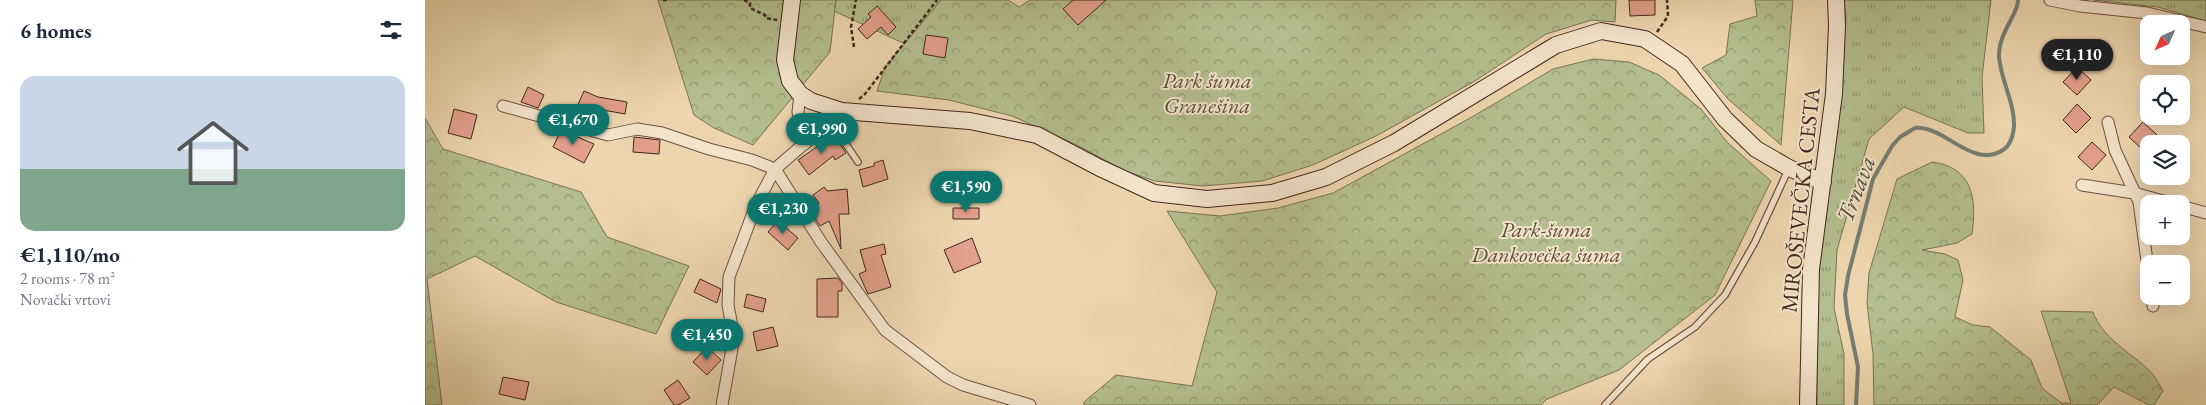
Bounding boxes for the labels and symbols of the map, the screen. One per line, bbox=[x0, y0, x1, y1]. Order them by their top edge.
north arrow bbox=[2140, 15, 2190, 65]
pin: €1,110 bbox=[2036, 38, 2118, 81]
park label: Park šuma Granešina bbox=[1162, 66, 1252, 120]
street label: MIROŠEVEČKA CESTA bbox=[1774, 85, 1827, 314]
pin: €1,670 bbox=[532, 104, 614, 146]
pin: €1,990 bbox=[781, 112, 863, 155]
water label: Trnava bbox=[1829, 151, 1882, 226]
pin: €1,590 bbox=[925, 170, 1007, 213]
pin: €1,230 bbox=[742, 192, 824, 235]
park label: Park-šuma Dankovečka šuma bbox=[1470, 215, 1621, 269]
pin: €1,450 bbox=[666, 318, 748, 361]

